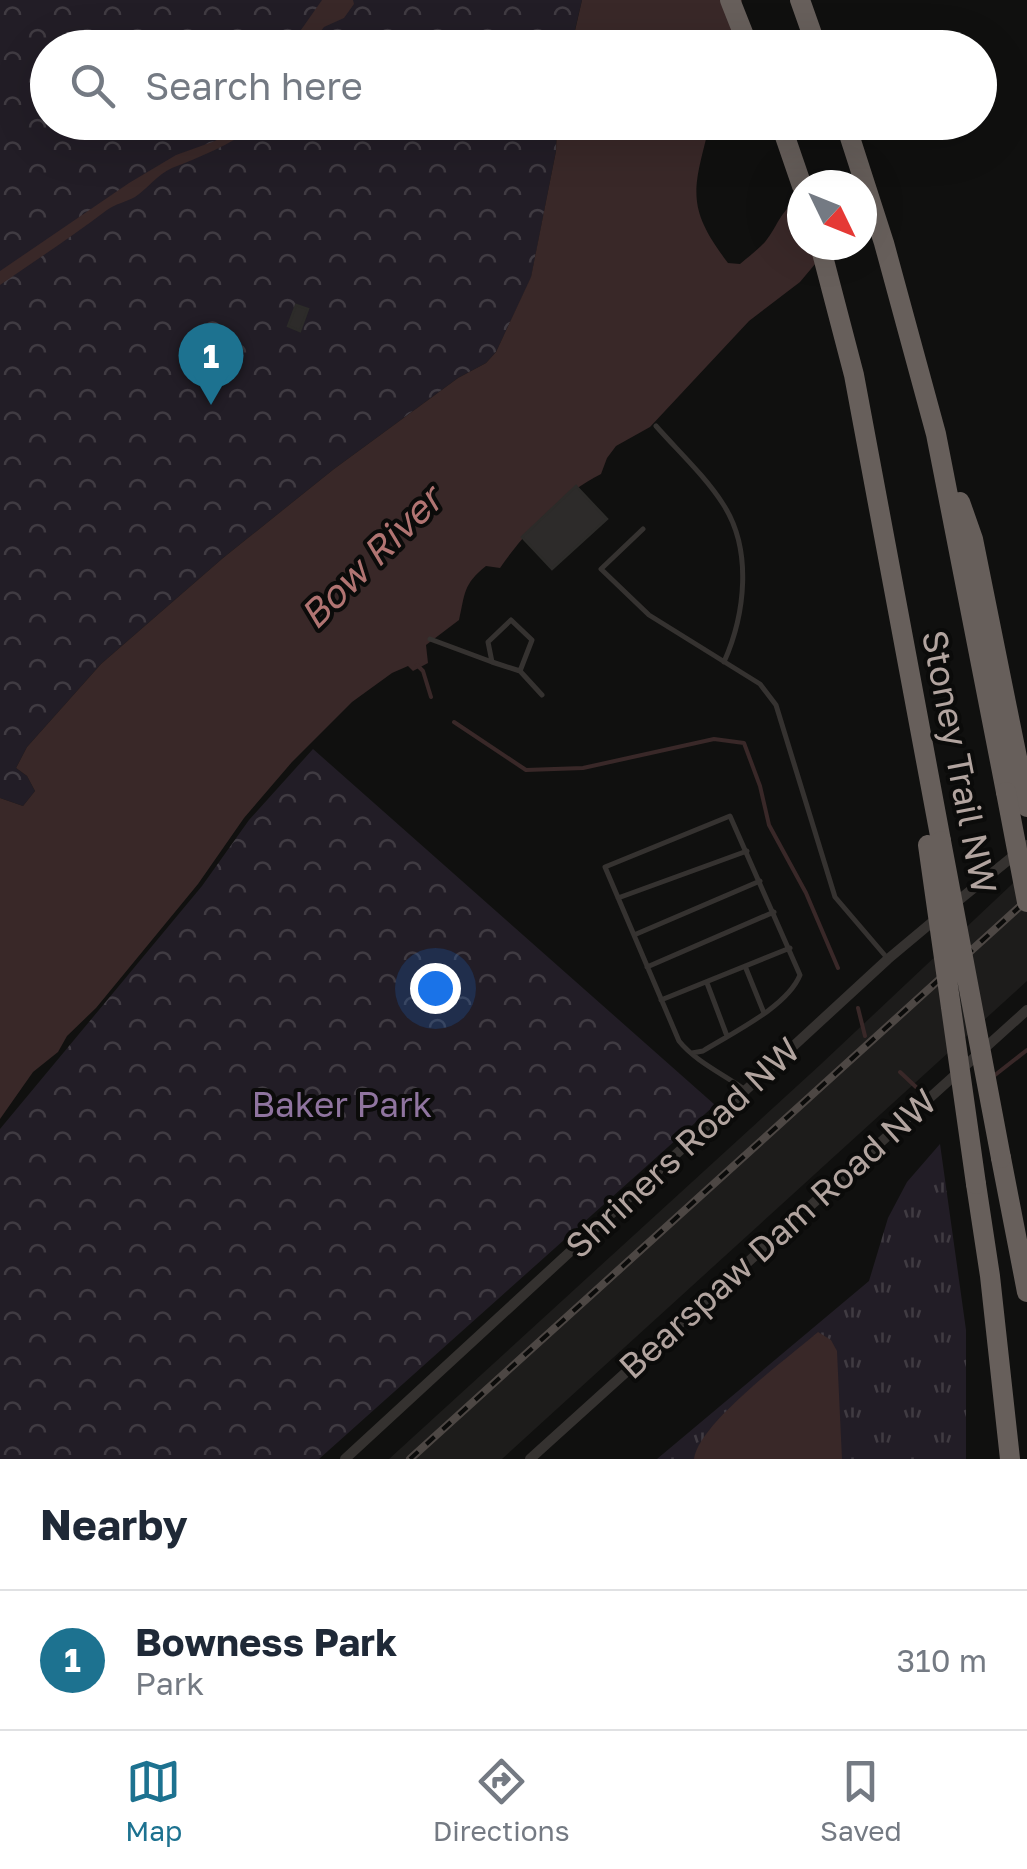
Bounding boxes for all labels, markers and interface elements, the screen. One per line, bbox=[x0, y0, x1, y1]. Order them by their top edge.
search box bbox=[30, 30, 997, 140]
icon: search bbox=[65, 58, 120, 113]
text: Search here bbox=[145, 63, 363, 108]
north arrow bbox=[787, 170, 877, 260]
pin: 1 bbox=[178, 322, 244, 405]
water label: Bow River bbox=[290, 473, 454, 637]
street label: Stoney Trail NW bbox=[914, 627, 1006, 897]
your location bbox=[410, 963, 461, 1014]
street label: Shriners Road NW bbox=[557, 1028, 808, 1266]
street label: Bearspaw Dam Road NW bbox=[610, 1080, 945, 1387]
park label: Baker Park bbox=[252, 1083, 432, 1125]
text: Nearby bbox=[40, 1499, 188, 1549]
text: Bowness Park bbox=[135, 1619, 397, 1664]
text: 1 bbox=[64, 1641, 81, 1679]
text: 310 m bbox=[897, 1641, 987, 1679]
text: Park bbox=[135, 1664, 204, 1702]
tab: Map bbox=[125, 1754, 182, 1847]
tab: Directions bbox=[433, 1754, 570, 1847]
tab: Saved bbox=[820, 1754, 902, 1847]

